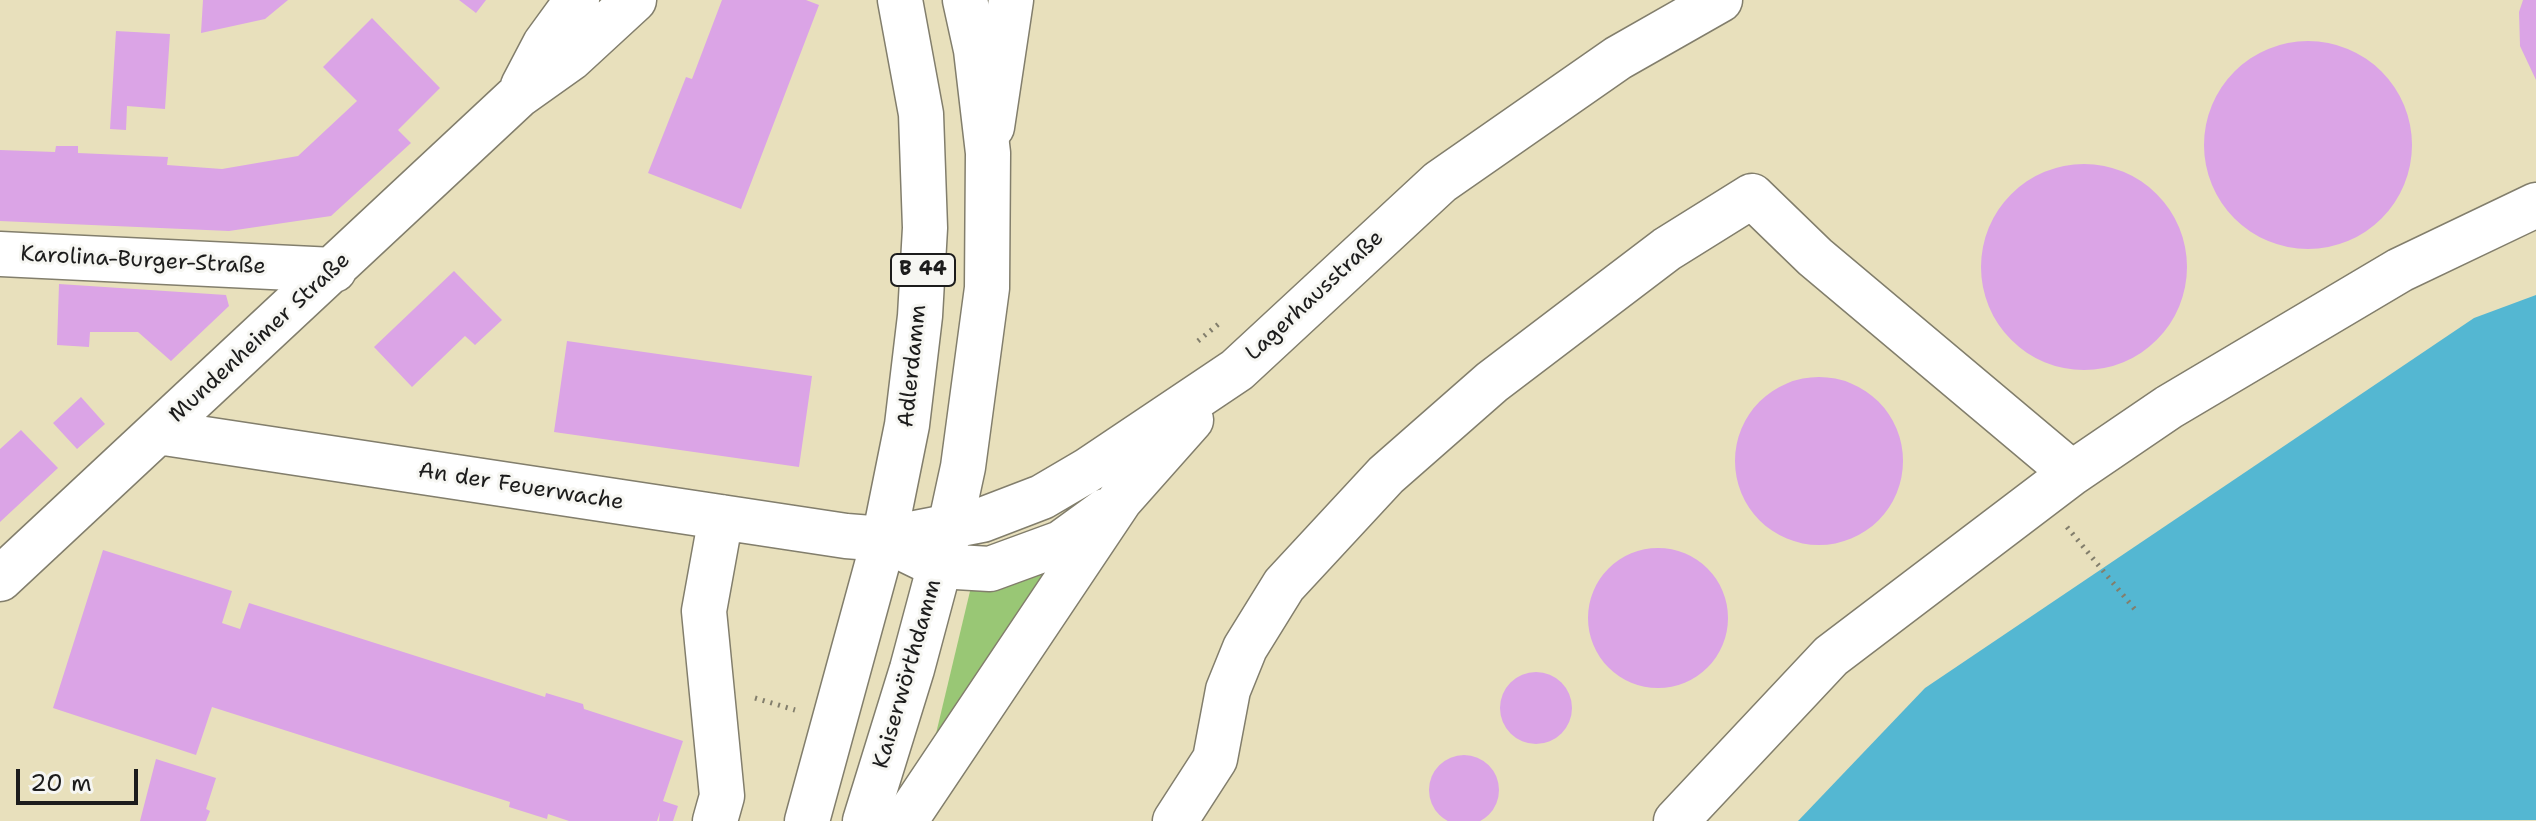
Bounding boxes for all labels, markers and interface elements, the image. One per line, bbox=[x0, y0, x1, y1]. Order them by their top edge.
street label: Lagerhausstraße bbox=[1240, 225, 1390, 367]
street label: Karolina-Burger-Straße bbox=[20, 241, 266, 281]
street label: Mundenheimer Straße bbox=[164, 247, 356, 429]
road number: B 44 bbox=[891, 254, 955, 286]
street label: Adlerdamm bbox=[893, 303, 933, 429]
street label: An der Feuerwache bbox=[416, 458, 626, 516]
street label: Kaiserwörthdamm bbox=[868, 576, 948, 772]
scale bar bbox=[20, 753, 142, 803]
text: 20 m bbox=[30, 767, 92, 799]

